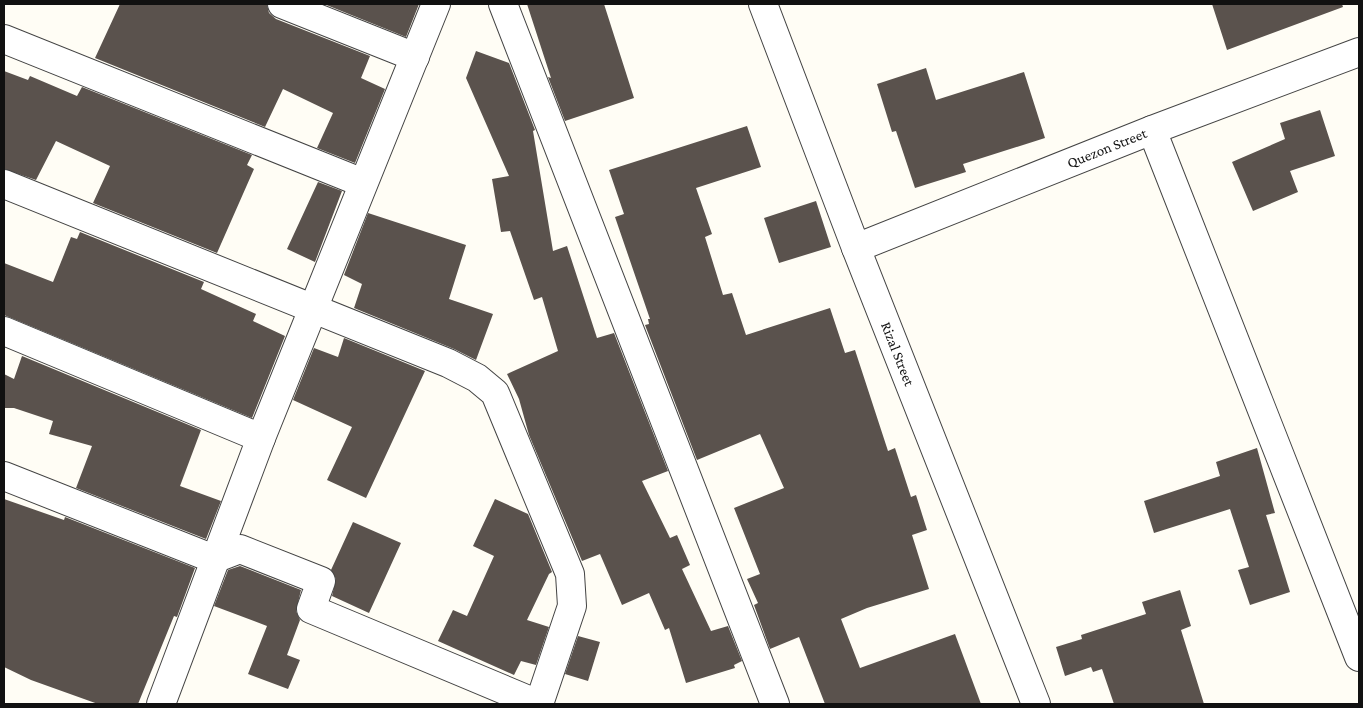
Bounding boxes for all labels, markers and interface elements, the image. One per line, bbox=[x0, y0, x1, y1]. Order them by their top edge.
street label: Quezon Street bbox=[1065, 125, 1150, 171]
street label: Rizal Street bbox=[878, 320, 918, 389]

